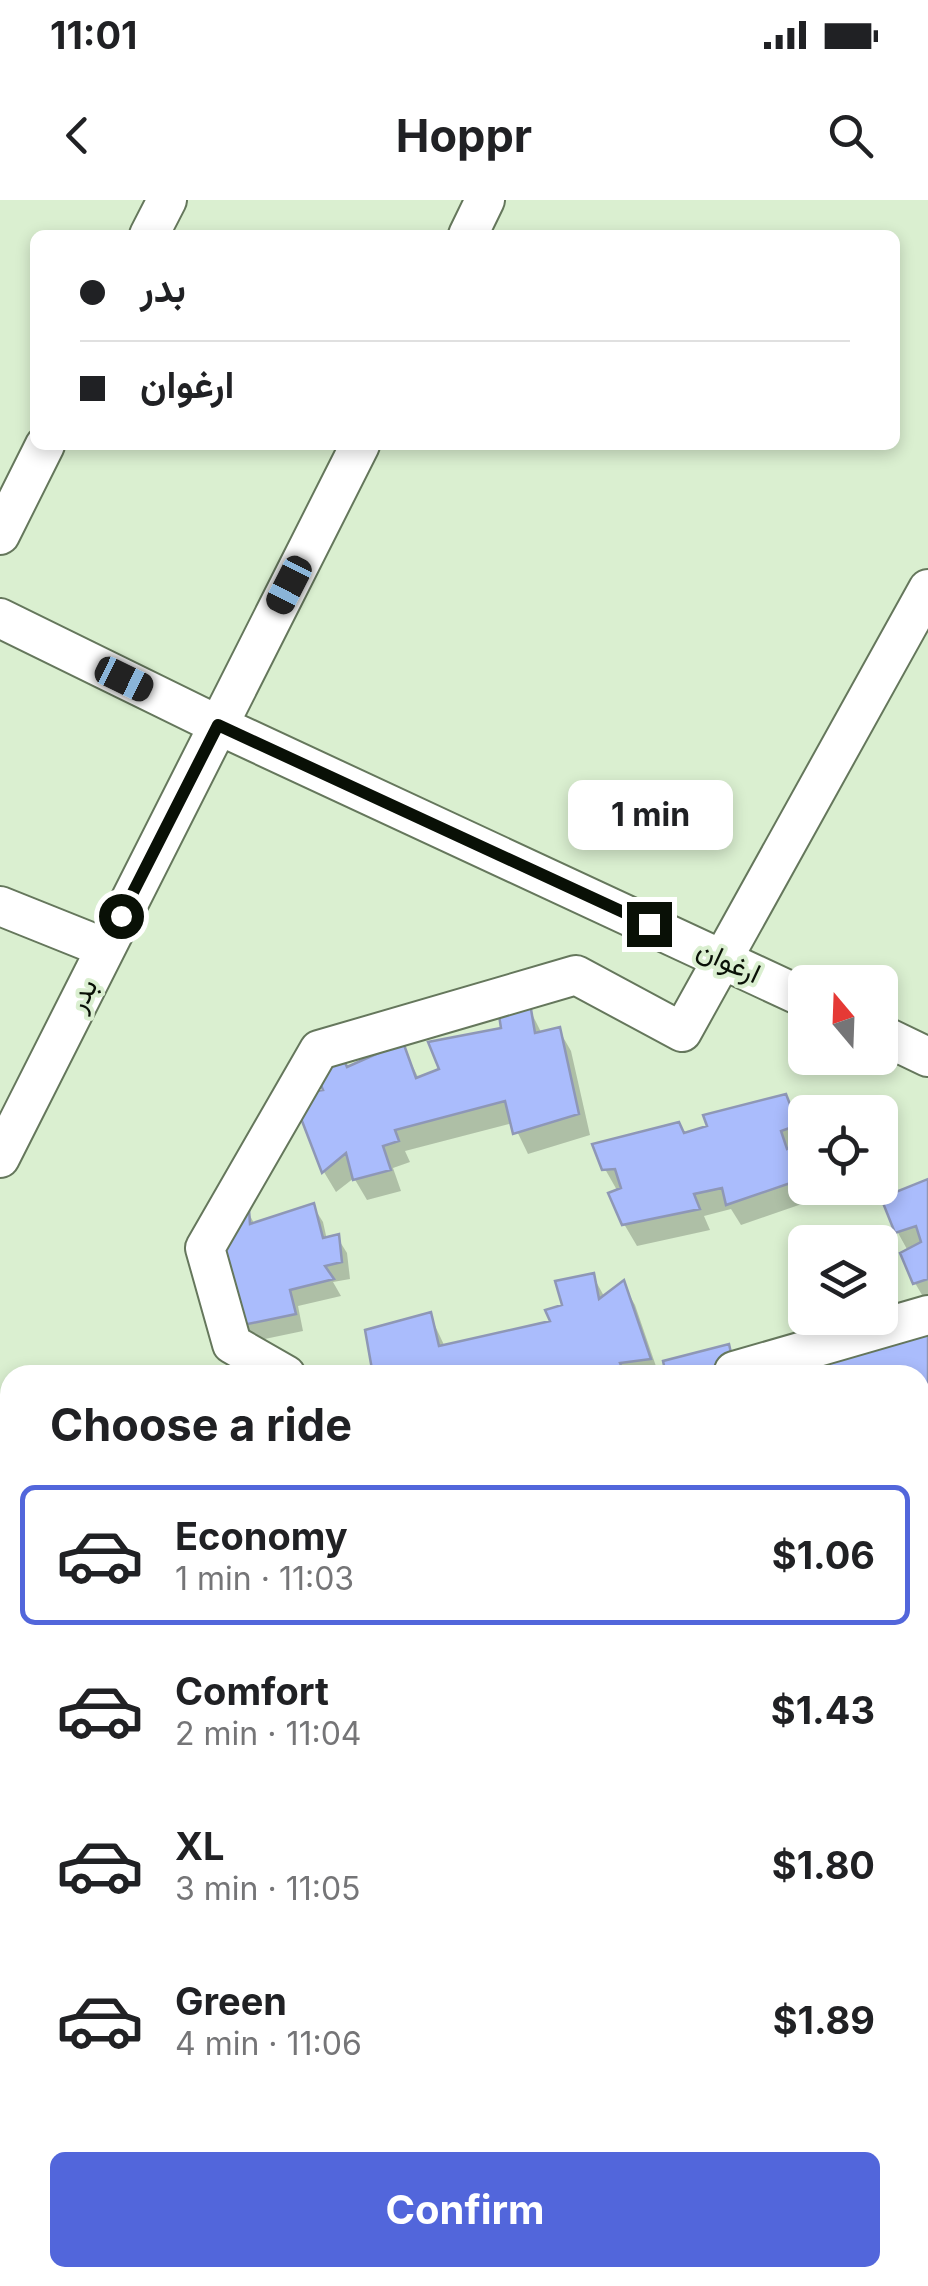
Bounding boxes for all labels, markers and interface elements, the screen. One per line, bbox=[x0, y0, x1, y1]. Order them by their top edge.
text: 11:01 bbox=[50, 12, 137, 58]
icon: back bbox=[50, 108, 105, 163]
text: Hoppr bbox=[396, 108, 532, 163]
icon: search bbox=[823, 108, 878, 163]
text: بدر bbox=[140, 265, 186, 311]
text: ارغوان bbox=[140, 361, 234, 407]
car bbox=[262, 551, 316, 619]
car bbox=[90, 652, 158, 706]
callout: 1 min bbox=[566, 779, 732, 849]
text: 1 min bbox=[611, 795, 690, 834]
route start bbox=[99, 894, 144, 939]
route end bbox=[627, 902, 672, 947]
street label: ارغوان bbox=[691, 932, 766, 991]
north arrow bbox=[788, 965, 898, 1075]
map controls bbox=[788, 965, 898, 1335]
street label: بدر bbox=[59, 973, 105, 1019]
button: locate bbox=[788, 1095, 898, 1205]
button: layers bbox=[788, 1225, 898, 1335]
text: Choose a ride bbox=[50, 1397, 352, 1452]
icon: car bbox=[55, 1510, 145, 1600]
text: Economy bbox=[175, 1513, 348, 1559]
text: $1.06 bbox=[772, 1532, 875, 1578]
text: 1 min · 11:03 bbox=[175, 1559, 354, 1598]
icon: car bbox=[55, 1665, 145, 1755]
text: Comfort bbox=[175, 1668, 329, 1714]
text: $1.43 bbox=[771, 1687, 875, 1733]
text: 2 min · 11:04 bbox=[175, 1714, 362, 1753]
icon: car bbox=[55, 1820, 145, 1910]
text: XL bbox=[175, 1823, 225, 1869]
text: $1.80 bbox=[772, 1842, 875, 1888]
text: 3 min · 11:05 bbox=[175, 1869, 361, 1908]
icon: car bbox=[55, 1975, 145, 2065]
text: Green bbox=[175, 1978, 287, 2024]
text: $1.89 bbox=[773, 1997, 875, 2043]
text: 4 min · 11:06 bbox=[175, 2024, 362, 2063]
button: Confirm bbox=[50, 2152, 880, 2267]

